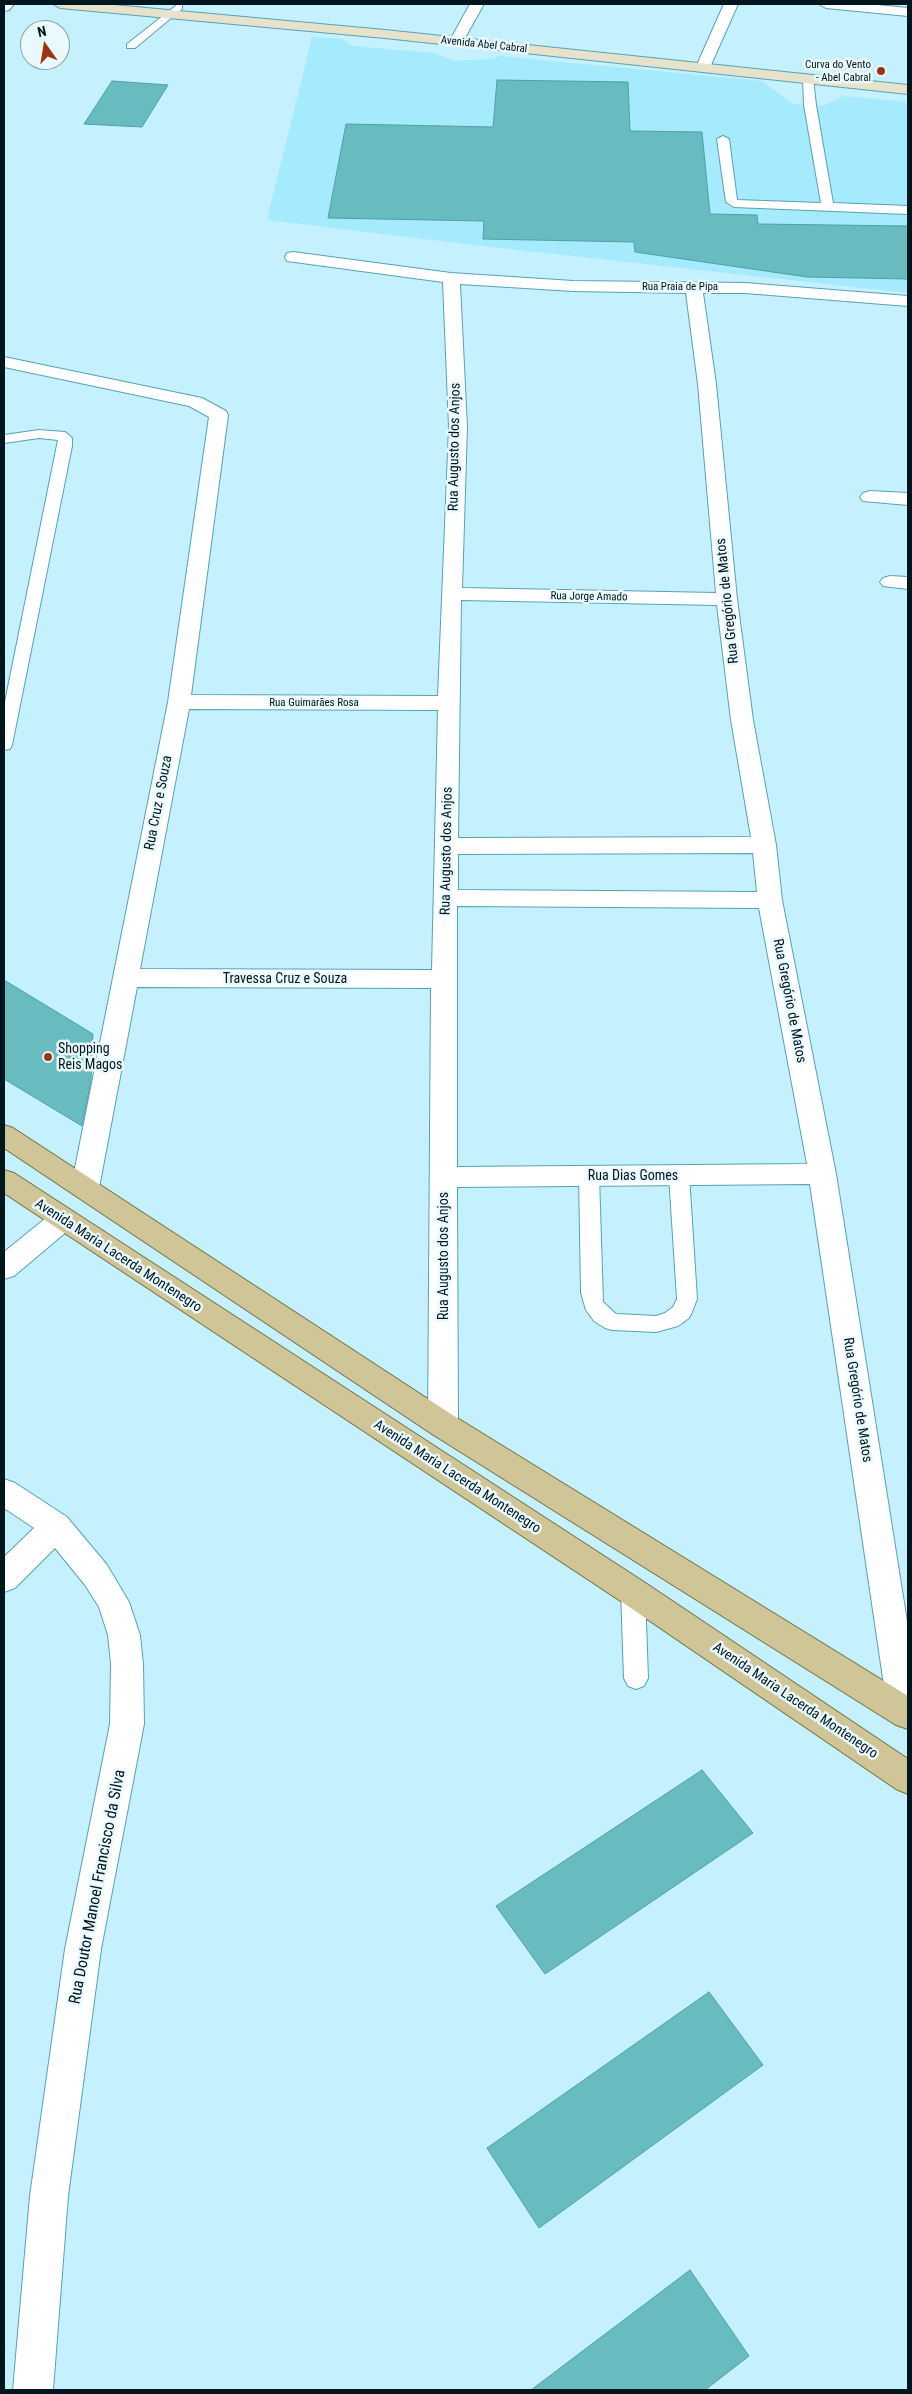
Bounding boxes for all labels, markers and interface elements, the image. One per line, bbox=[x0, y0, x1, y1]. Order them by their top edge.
north arrow bbox=[20, 20, 70, 70]
text: N bbox=[36, 23, 48, 40]
street label: Avenida Abel Cabral bbox=[440, 34, 528, 56]
place label: Curva do Vento - Abel Cabral bbox=[805, 58, 871, 84]
marker: Curva do Vento - Abel Cabral bbox=[875, 65, 887, 77]
street label: Rua Praia de Pipa bbox=[642, 280, 718, 294]
street label: Rua Augusto dos Anjos bbox=[445, 383, 465, 511]
street label: Rua Gregório de Matos bbox=[713, 537, 743, 665]
street label: Rua Jorge Amado bbox=[550, 590, 628, 604]
street label: Rua Guimarães Rosa bbox=[269, 696, 359, 710]
street label: Rua Cruz e Souza bbox=[142, 754, 176, 852]
street label: Rua Augusto dos Anjos bbox=[437, 787, 457, 915]
street label: Rua Gregório de Matos bbox=[769, 937, 809, 1065]
street label: Travessa Cruz e Souza bbox=[223, 971, 347, 987]
place label: Shopping Reis Magos bbox=[58, 1041, 122, 1074]
marker: Shopping Reis Magos bbox=[42, 1051, 54, 1063]
street label: Rua Dias Gomes bbox=[588, 1168, 678, 1184]
street label: Rua Augusto dos Anjos bbox=[436, 1192, 452, 1320]
street label: Avenida Maria Lacerda Montenegro bbox=[31, 1196, 205, 1316]
street label: Rua Gregório de Matos bbox=[839, 1336, 875, 1464]
street label: Avenida Maria Lacerda Montenegro bbox=[370, 1417, 544, 1537]
street label: Avenida Maria Lacerda Montenegro bbox=[709, 1639, 881, 1763]
street label: Rua Doutor Manoel Francisco da Silva bbox=[66, 1768, 130, 2006]

